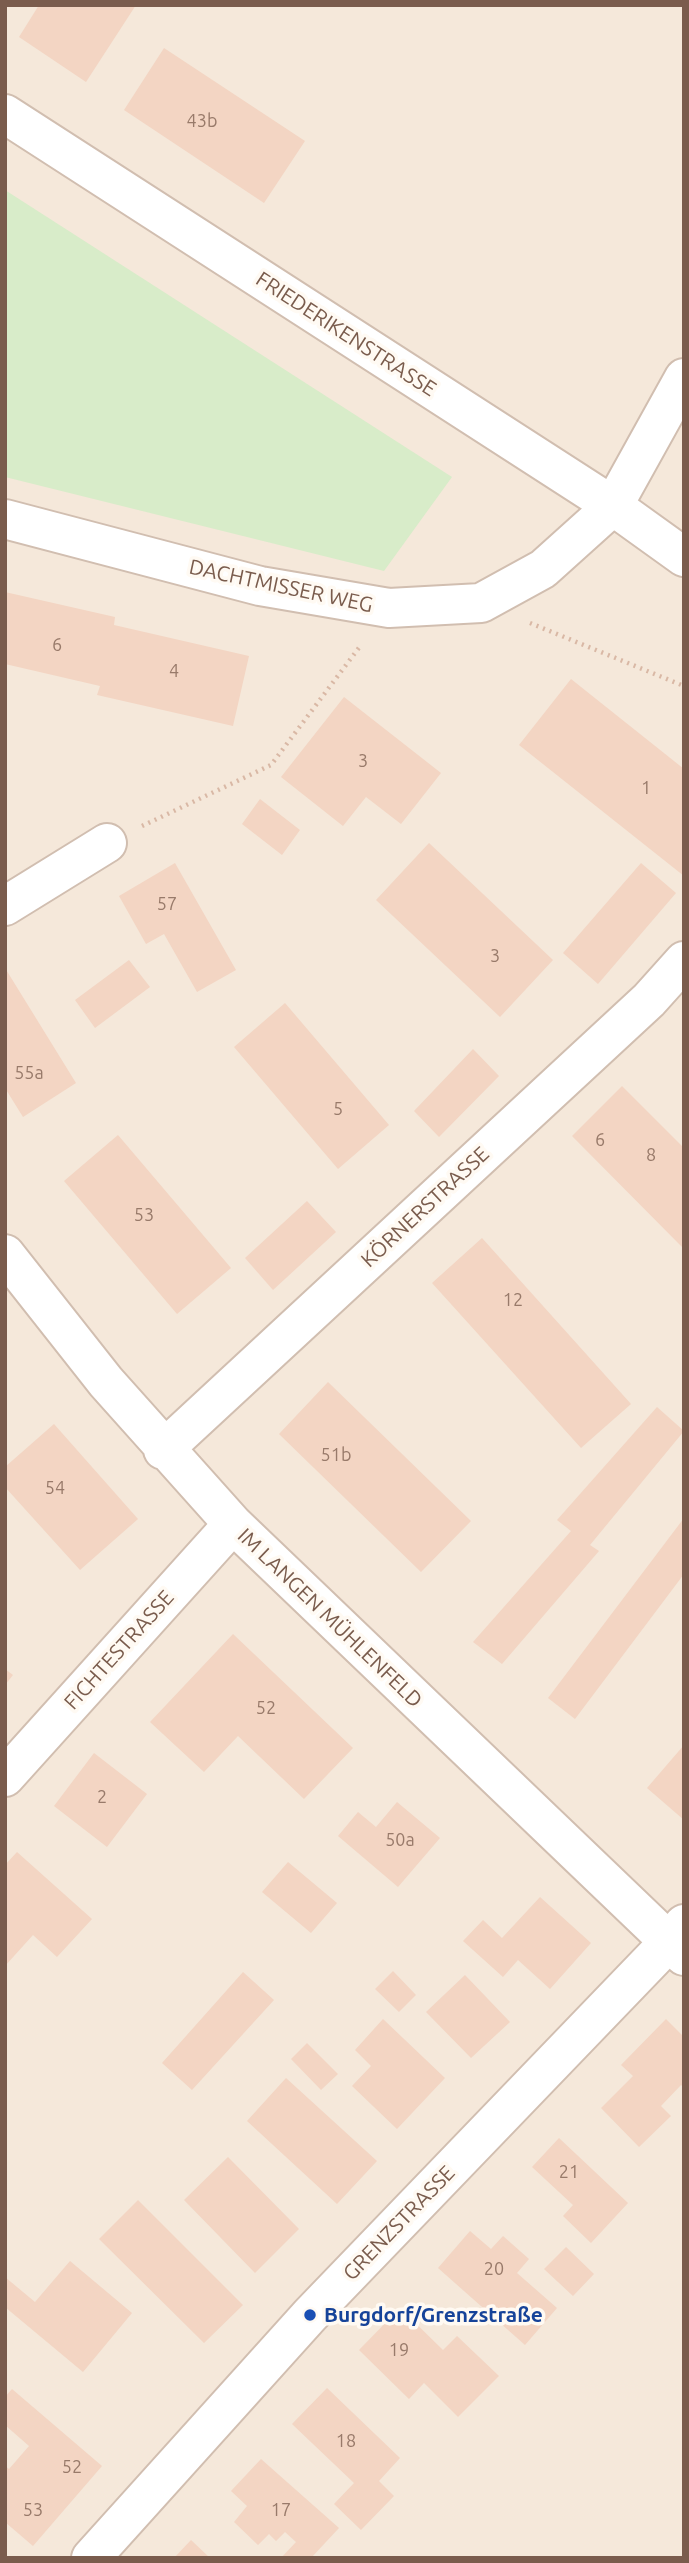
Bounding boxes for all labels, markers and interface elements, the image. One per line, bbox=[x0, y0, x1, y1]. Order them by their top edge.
house number: 43b bbox=[187, 110, 217, 132]
street label: FRIEDERIKENSTRASSE bbox=[251, 266, 441, 402]
street label: DACHTMISSER WEG bbox=[187, 554, 375, 618]
house number: 6 bbox=[52, 634, 62, 656]
house number: 4 bbox=[169, 660, 179, 682]
house number: 3 bbox=[358, 750, 368, 772]
house number: 1 bbox=[641, 777, 651, 799]
house number: 57 bbox=[157, 893, 177, 915]
house number: 3 bbox=[490, 945, 500, 967]
house number: 55a bbox=[14, 1062, 44, 1084]
house number: 5 bbox=[333, 1098, 343, 1120]
house number: 6 bbox=[595, 1129, 605, 1151]
street label: KÖRNERSTRASSE bbox=[356, 1141, 494, 1273]
house number: 8 bbox=[646, 1144, 656, 1166]
house number: 53 bbox=[134, 1204, 154, 1226]
house number: 12 bbox=[503, 1289, 523, 1311]
house number: 51b bbox=[321, 1444, 351, 1466]
house number: 54 bbox=[45, 1477, 65, 1499]
street label: IM LANGEN MÜHLENFELD bbox=[232, 1523, 428, 1713]
street label: FICHTESTRASSE bbox=[59, 1585, 179, 1715]
house number: 52 bbox=[256, 1697, 276, 1719]
house number: 2 bbox=[97, 1786, 107, 1808]
house number: 50a bbox=[385, 1829, 415, 1851]
street label: GRENZSTRASSE bbox=[338, 2160, 460, 2286]
house number: 21 bbox=[559, 2161, 579, 2183]
house number: 20 bbox=[484, 2258, 504, 2280]
place label: Burgdorf/Grenzstraße bbox=[324, 2302, 543, 2328]
marker: Burgdorf/Grenzstraße bbox=[302, 2307, 318, 2323]
house number: 19 bbox=[389, 2339, 409, 2361]
house number: 18 bbox=[336, 2430, 356, 2452]
house number: 52 bbox=[62, 2456, 82, 2478]
house number: 53 bbox=[23, 2499, 43, 2521]
house number: 17 bbox=[271, 2499, 291, 2521]

